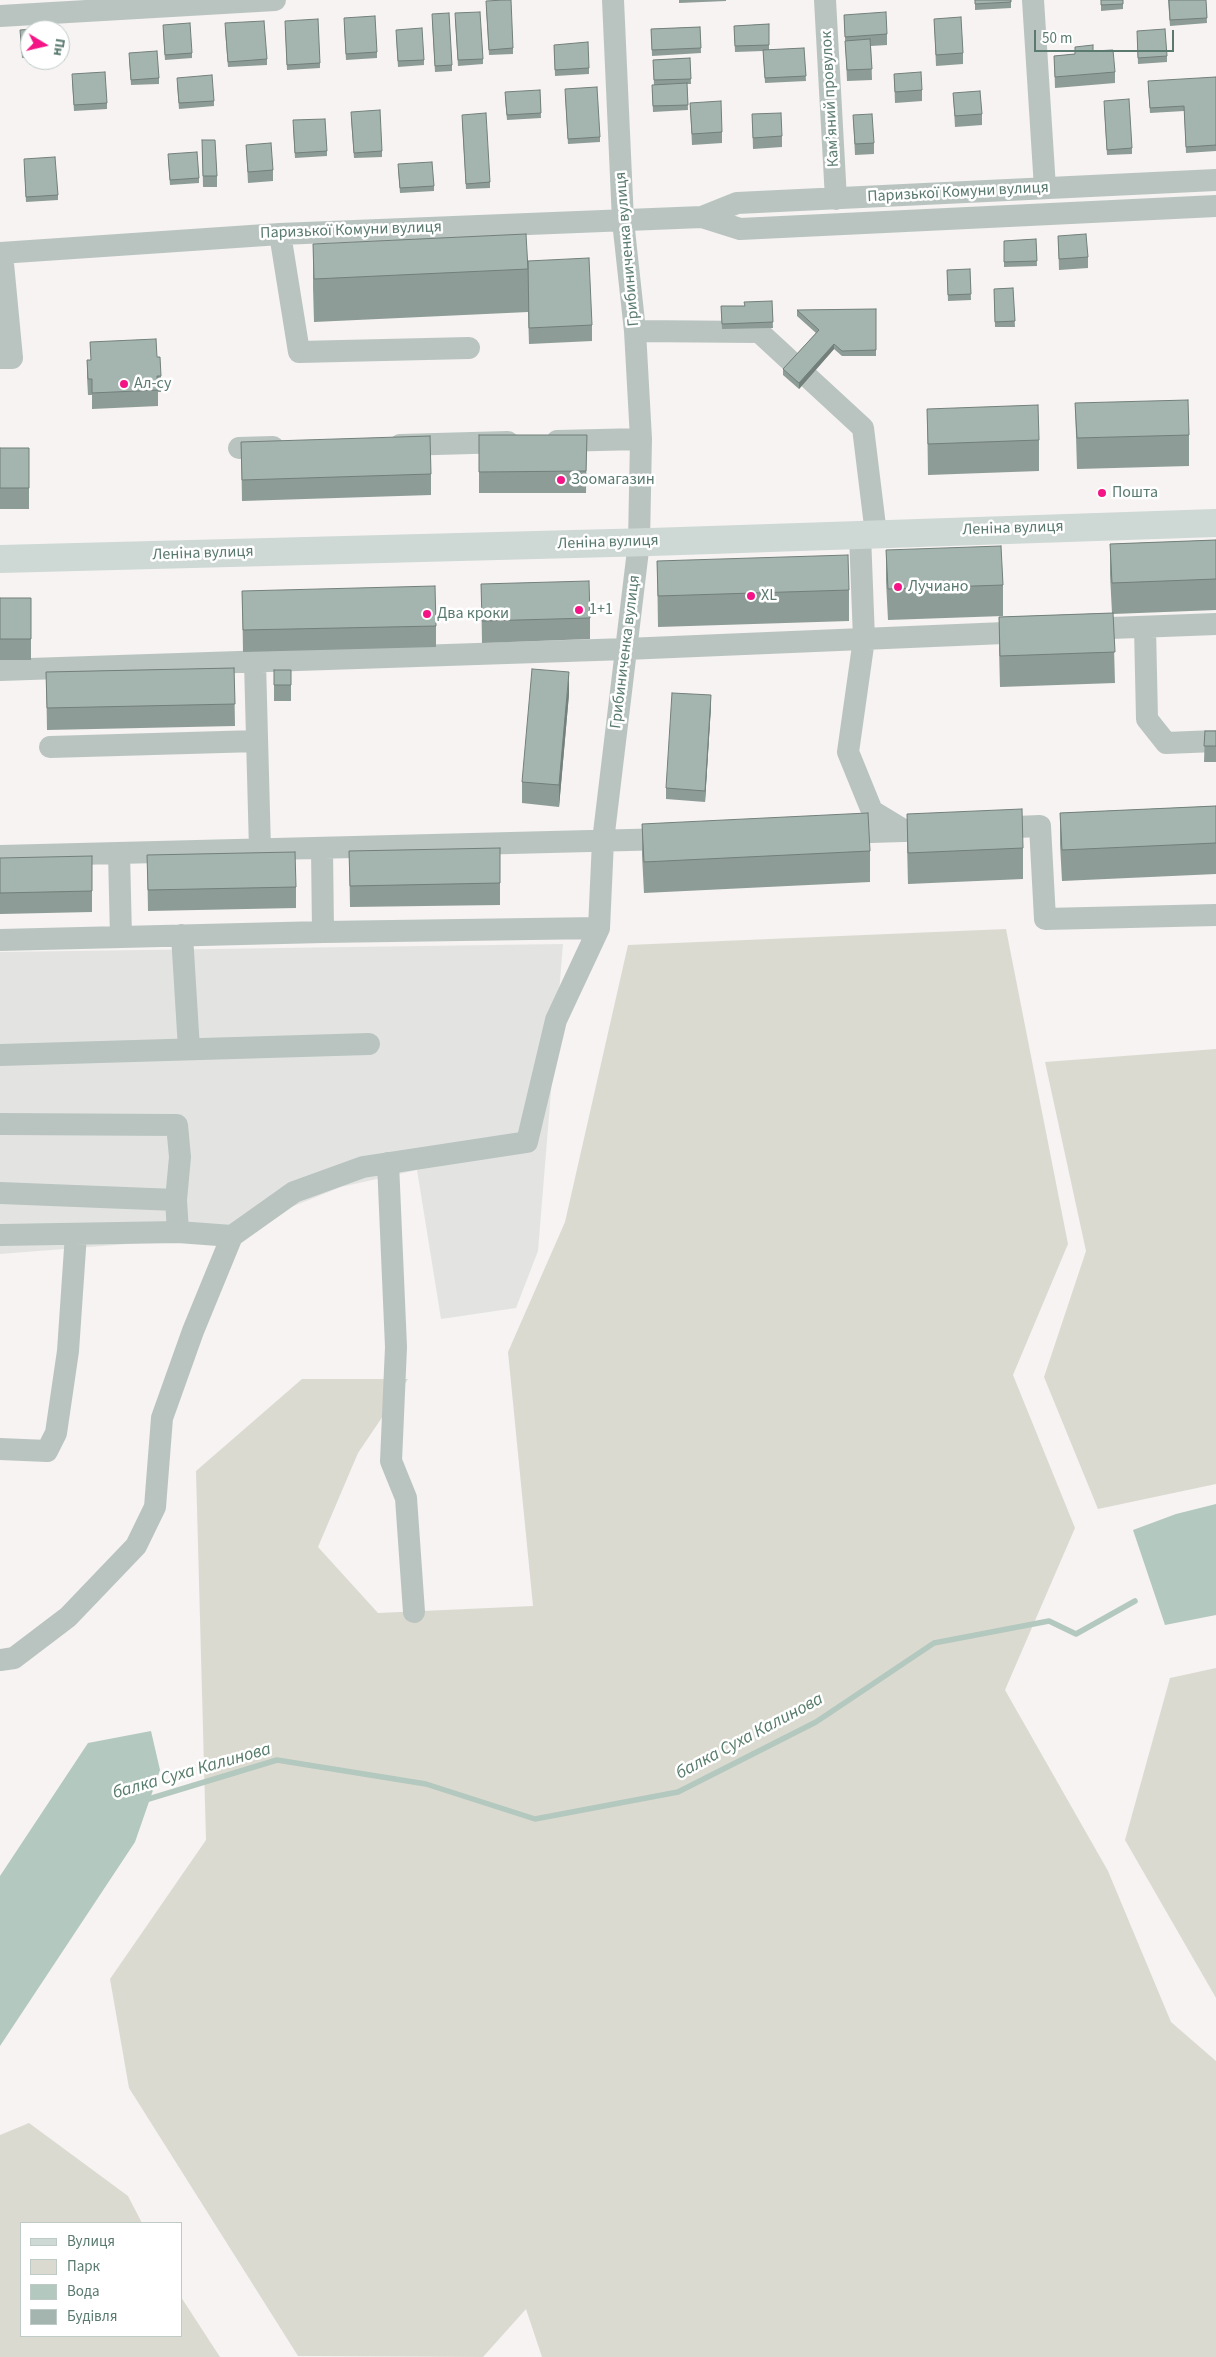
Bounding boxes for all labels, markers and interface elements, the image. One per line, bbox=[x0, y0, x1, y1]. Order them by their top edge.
north arrow bbox=[20, 20, 70, 70]
scale bar bbox=[1036, 20, 1176, 52]
text: 50 m bbox=[1042, 28, 1072, 49]
street label: Кам’яний провулок bbox=[818, 30, 844, 168]
text: Пн bbox=[48, 37, 70, 57]
street label: Грибиниченка вулиця bbox=[612, 171, 644, 327]
street label: Паризької Комуни вулиця bbox=[867, 179, 1049, 207]
street label: Паризької Комуни вулиця bbox=[260, 218, 442, 244]
place label: Ал-су bbox=[134, 374, 171, 394]
marker: Ал-су bbox=[118, 378, 130, 390]
place label: Зоомагазин bbox=[571, 470, 655, 490]
marker: Зоомагазин bbox=[555, 474, 567, 486]
place label: Пошта bbox=[1112, 483, 1158, 503]
marker: Пошта bbox=[1096, 487, 1108, 499]
street label: Леніна вулиця bbox=[962, 518, 1064, 540]
street label: Леніна вулиця bbox=[557, 532, 659, 554]
street label: Леніна вулиця bbox=[152, 543, 254, 565]
street label: Грибиниченка вулиця bbox=[607, 574, 645, 730]
place label: Лучиано bbox=[908, 577, 969, 597]
marker: Лучиано bbox=[892, 581, 904, 593]
place label: XL bbox=[761, 586, 777, 606]
marker: XL bbox=[745, 590, 757, 602]
place label: 1+1 bbox=[589, 600, 613, 620]
place label: Два кроки bbox=[437, 604, 509, 624]
marker: 1+1 bbox=[573, 604, 585, 616]
marker: Два кроки bbox=[421, 608, 433, 620]
water label: балка Суха Калинова bbox=[673, 1689, 827, 1785]
water label: балка Суха Калинова bbox=[110, 1739, 274, 1805]
legend bbox=[20, 2222, 182, 2337]
text: Вулиця bbox=[67, 2231, 115, 2252]
text: Парк bbox=[67, 2256, 100, 2277]
text: Вода bbox=[67, 2281, 100, 2302]
text: Будівля bbox=[67, 2306, 117, 2327]

